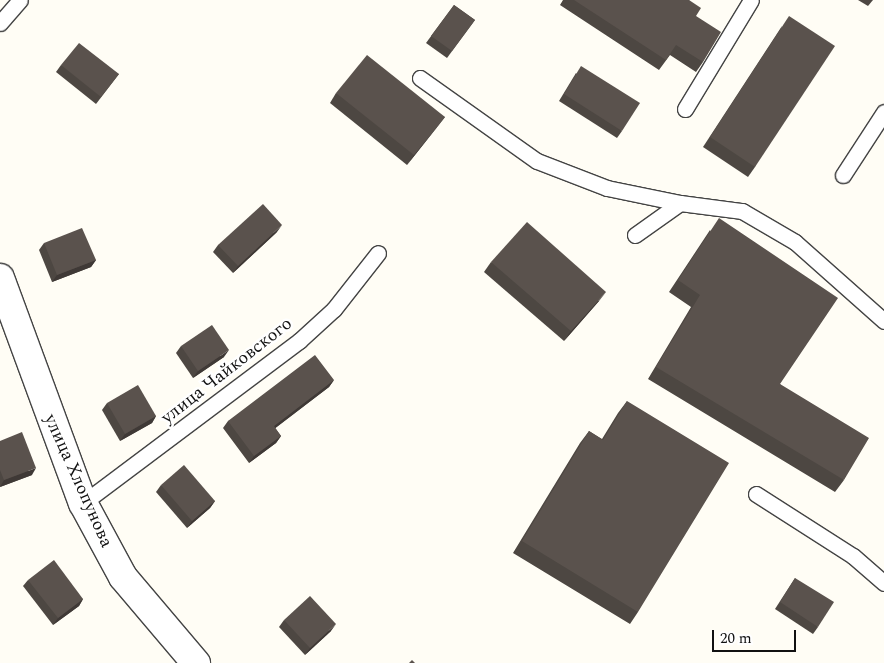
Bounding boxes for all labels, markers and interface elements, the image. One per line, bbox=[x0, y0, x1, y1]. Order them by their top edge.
street label: улица Чайковского bbox=[157, 313, 297, 429]
street label: улица Хлопунова bbox=[39, 411, 117, 551]
scale bar bbox=[714, 620, 798, 652]
text: 20 m bbox=[720, 627, 752, 650]

